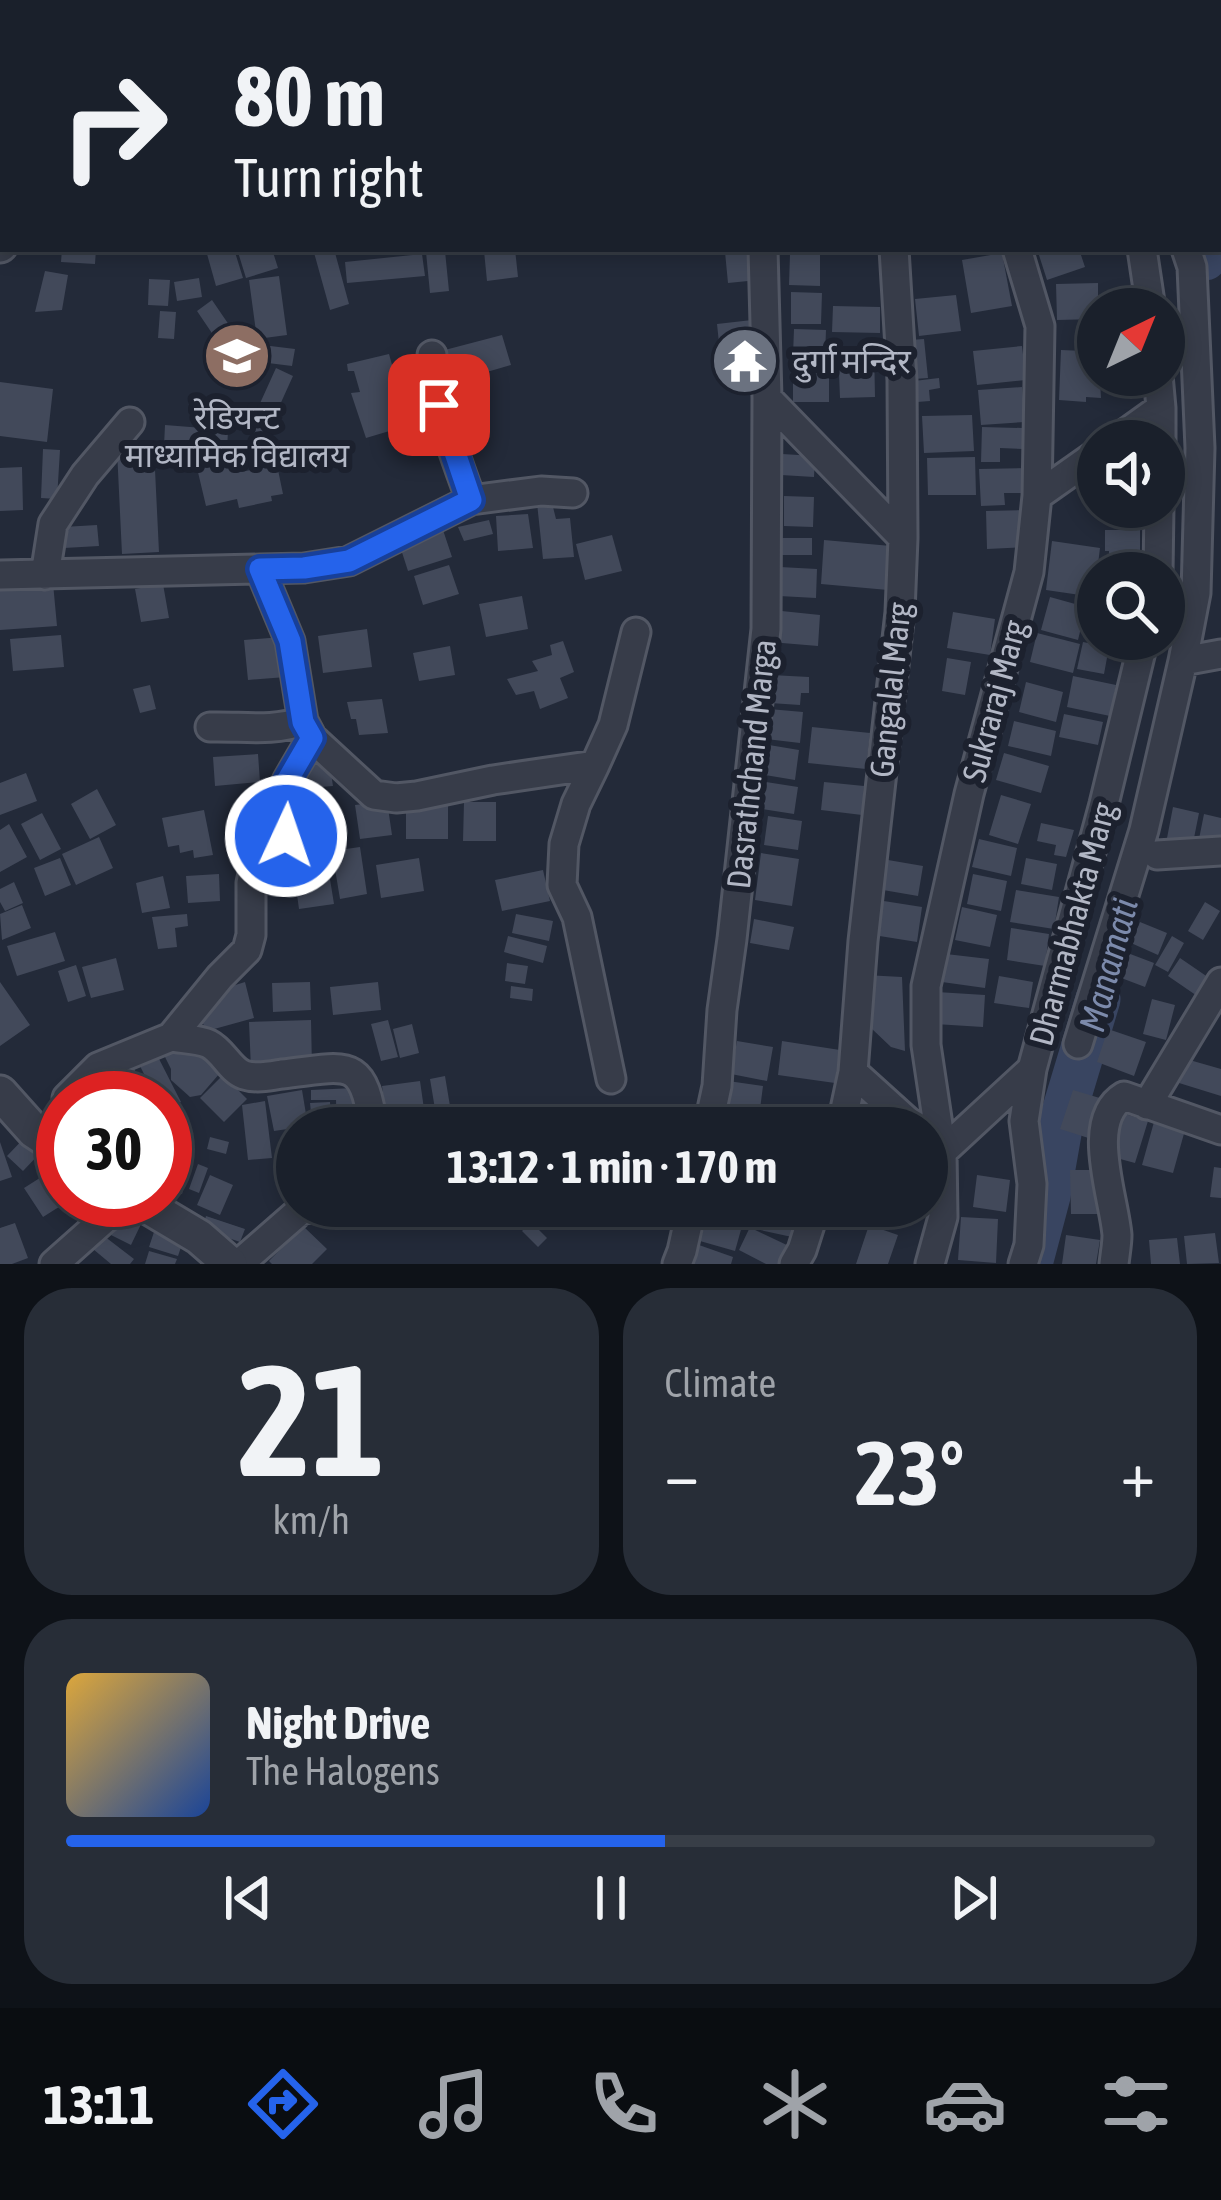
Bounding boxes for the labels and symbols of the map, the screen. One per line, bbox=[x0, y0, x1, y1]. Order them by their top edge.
north arrow bbox=[1077, 288, 1185, 396]
school or university icon: रेडियन्ट माध्यामिक विद्यालय bbox=[202, 321, 272, 391]
temple icon: दुर्गा मन्दिर bbox=[710, 326, 780, 396]
place label: दुर्गा मन्दिर bbox=[792, 342, 911, 383]
pin bbox=[388, 354, 490, 456]
place label: रेडियन्ट माध्यामिक विद्यालय bbox=[125, 398, 350, 474]
street label: Gangalal Marg bbox=[862, 600, 918, 779]
street label: Sukraraj Marg bbox=[954, 615, 1034, 786]
street label: Dasrathchand Marga bbox=[719, 638, 783, 890]
position arrow bbox=[223, 773, 349, 899]
street label: Dharmabhakta Marg bbox=[1021, 798, 1123, 1050]
water label: Manamati bbox=[1070, 894, 1146, 1036]
speed limit sign: 30 bbox=[36, 1071, 192, 1227]

